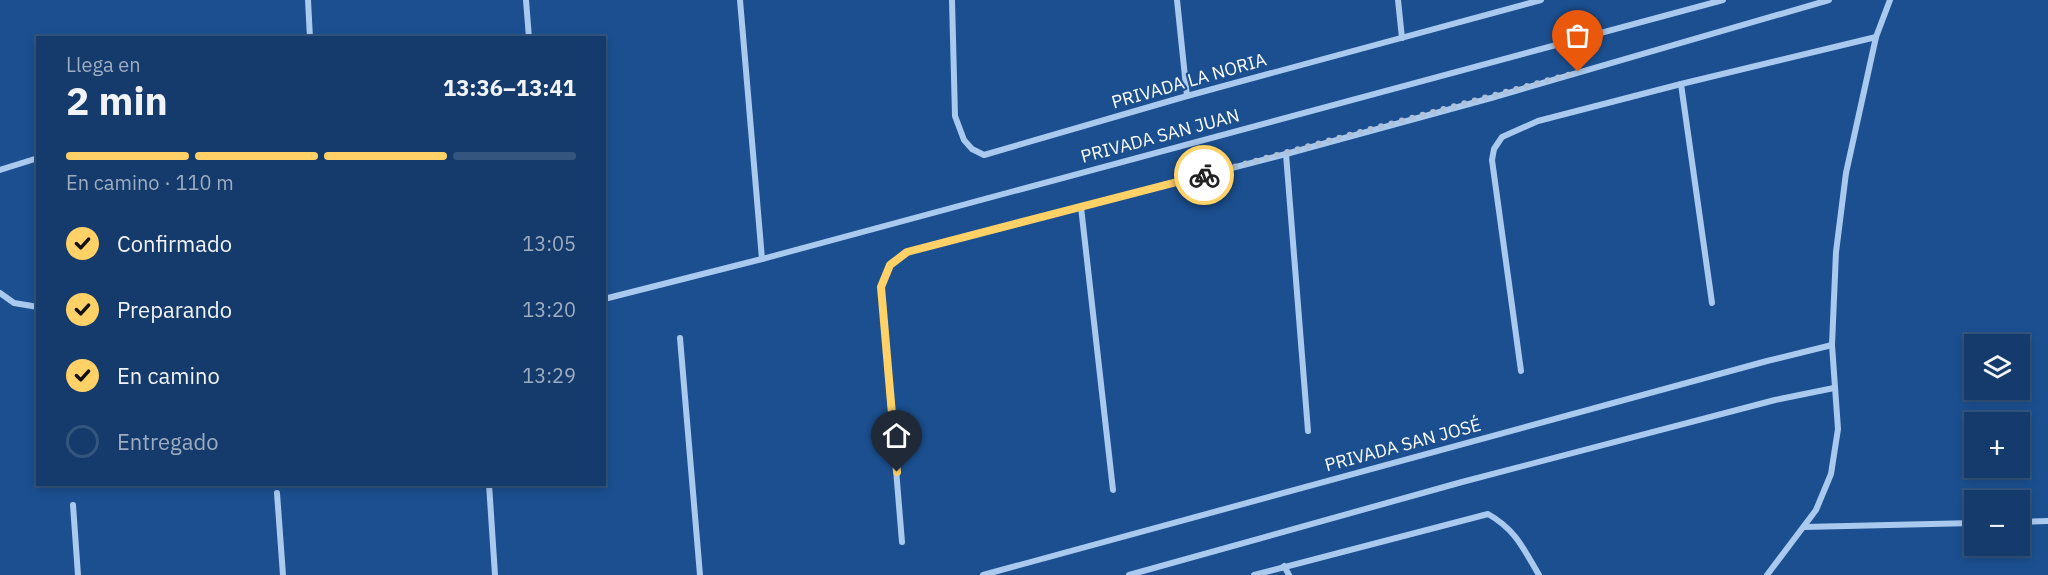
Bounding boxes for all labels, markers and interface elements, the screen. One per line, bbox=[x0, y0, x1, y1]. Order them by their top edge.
pin bbox=[1552, 10, 1603, 72]
icon: bag bbox=[1561, 19, 1594, 52]
street label: PRIVADA LA NORIA bbox=[1109, 47, 1269, 114]
text: Llega en bbox=[66, 51, 141, 78]
text: 13:36–13:41 bbox=[443, 73, 576, 102]
text: 2 min bbox=[66, 75, 168, 126]
street label: PRIVADA SAN JUAN bbox=[1078, 103, 1242, 168]
courier bbox=[1174, 145, 1234, 205]
icon: bike bbox=[1188, 159, 1221, 192]
text: En camino · 110 m bbox=[66, 169, 234, 196]
icon: check bbox=[66, 227, 99, 260]
text: Confirmado bbox=[117, 229, 232, 258]
text: 13:05 bbox=[522, 230, 576, 257]
icon: check bbox=[66, 293, 99, 326]
text: Preparando bbox=[117, 295, 232, 324]
text: 13:20 bbox=[522, 296, 576, 323]
map controls bbox=[1964, 334, 2030, 556]
button: layers bbox=[1964, 334, 2030, 400]
icon: check bbox=[66, 359, 99, 392]
text: En camino bbox=[117, 361, 220, 390]
text: 13:29 bbox=[522, 362, 576, 389]
pin bbox=[871, 410, 922, 472]
button: + bbox=[1964, 412, 2030, 478]
street label: PRIVADA SAN JOSÉ bbox=[1322, 413, 1484, 476]
icon: home bbox=[880, 419, 913, 452]
text: Entregado bbox=[117, 427, 218, 456]
button: − bbox=[1964, 490, 2030, 556]

